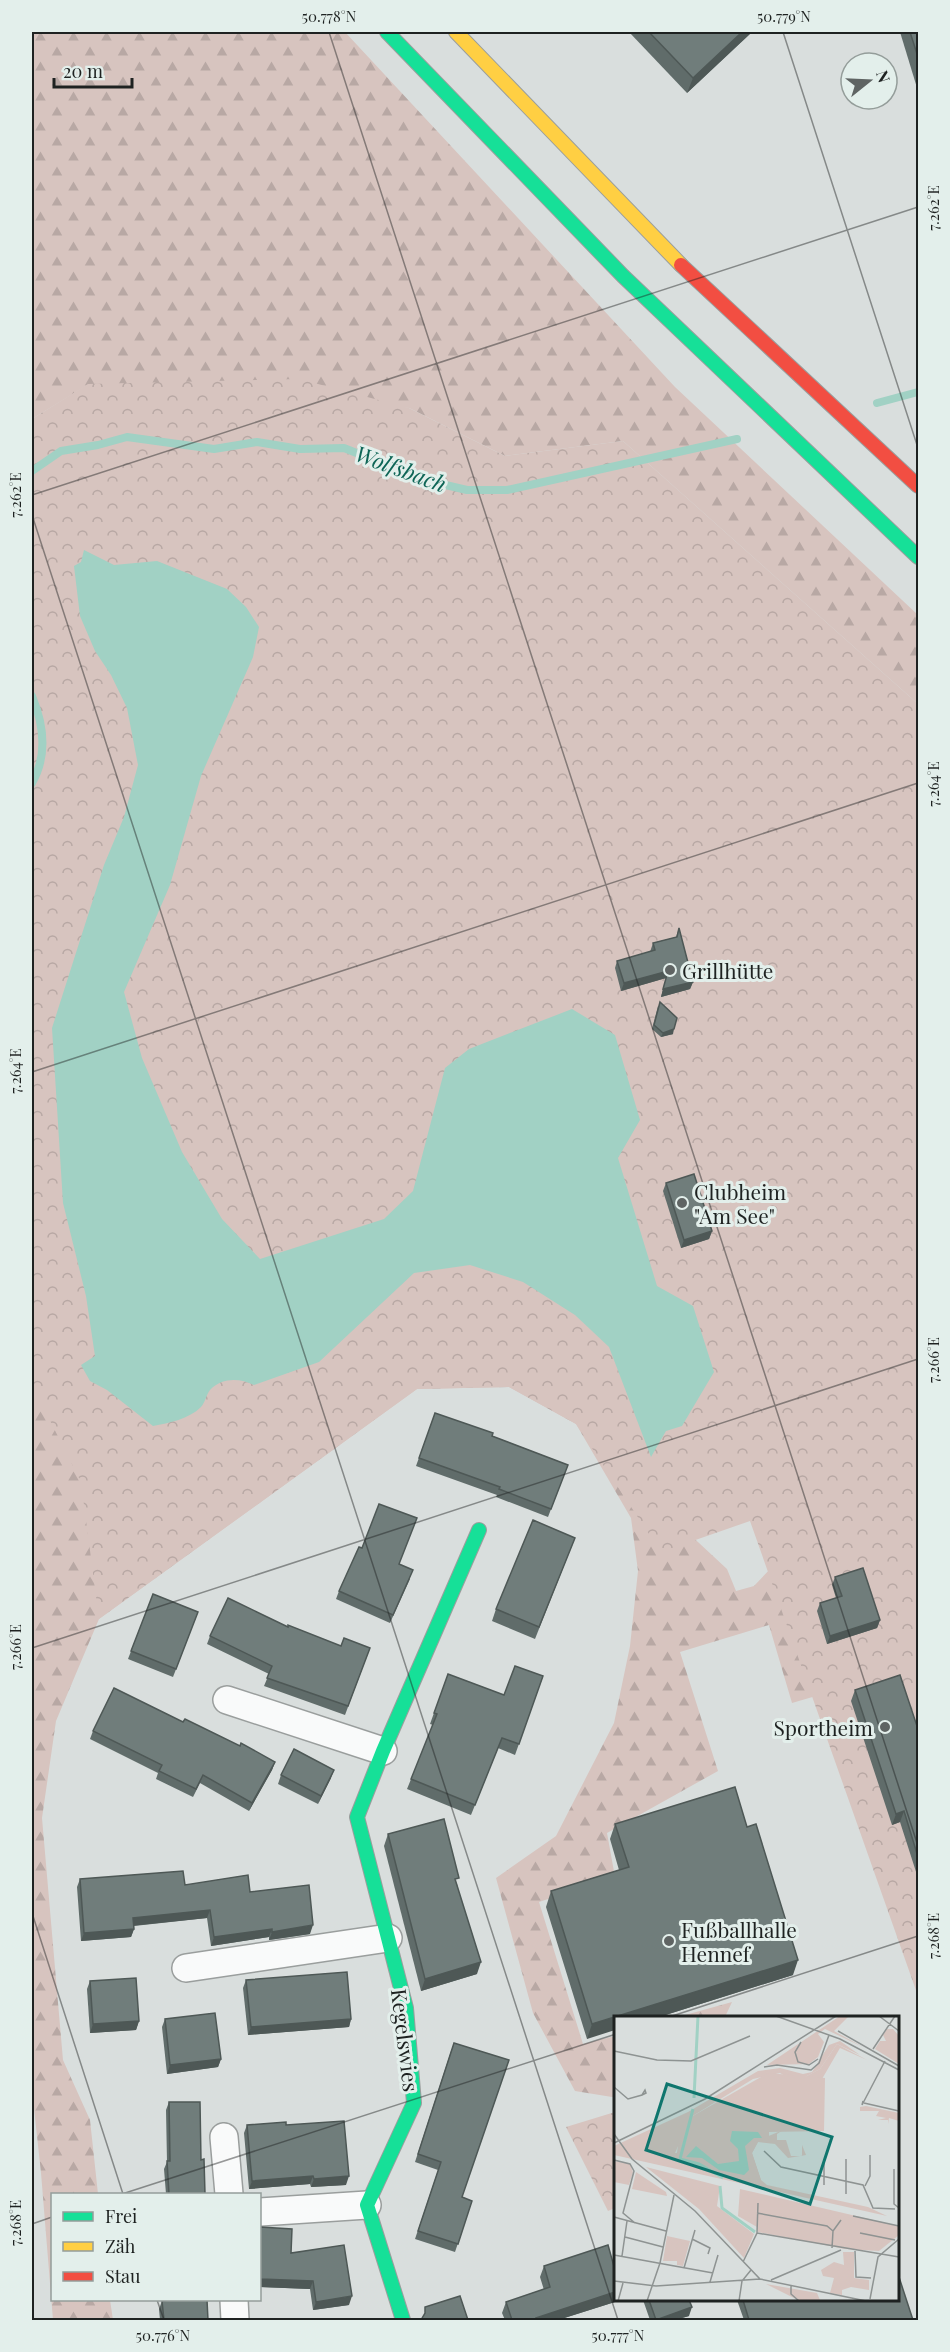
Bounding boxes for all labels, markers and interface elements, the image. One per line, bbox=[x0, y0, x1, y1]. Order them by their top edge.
text: 50.778°N bbox=[302, 6, 357, 26]
text: 50.779°N bbox=[757, 6, 811, 26]
scale bar bbox=[54, 51, 132, 89]
north arrow bbox=[839, 51, 899, 111]
text: 20 m bbox=[63, 59, 103, 83]
text: N bbox=[872, 67, 896, 85]
text: 7.262°E bbox=[923, 185, 943, 231]
water label: Wolfsbach bbox=[351, 438, 451, 498]
text: 7.262°E bbox=[5, 472, 25, 518]
text: 7.264°E bbox=[923, 761, 943, 807]
place label: Grillhütte bbox=[682, 956, 773, 984]
marker: Grillhütte bbox=[663, 963, 677, 977]
text: 7.264°E bbox=[5, 1048, 25, 1094]
place label: Clubheim "Am See" bbox=[694, 1177, 786, 1229]
marker: Clubheim "Am See" bbox=[675, 1196, 689, 1210]
text: 7.266°E bbox=[923, 1337, 943, 1383]
text: 7.266°E bbox=[5, 1624, 25, 1670]
place label: Sportheim bbox=[773, 1713, 873, 1741]
marker: Sportheim bbox=[878, 1720, 892, 1734]
text: 7.268°E bbox=[923, 1913, 943, 1959]
place label: Fußballhalle Hennef bbox=[681, 1915, 797, 1967]
marker: Fußballhalle Hennef bbox=[662, 1934, 676, 1948]
street label: Kegelswies bbox=[386, 1987, 426, 2093]
inset map bbox=[614, 2016, 899, 2301]
legend bbox=[51, 2193, 261, 2301]
text: 7.268°E bbox=[5, 2200, 25, 2246]
text: Frei bbox=[105, 2204, 137, 2228]
text: Zäh bbox=[105, 2234, 136, 2258]
text: Stau bbox=[105, 2264, 141, 2288]
text: 50.776°N bbox=[136, 2325, 191, 2345]
text: 50.777°N bbox=[592, 2325, 645, 2345]

